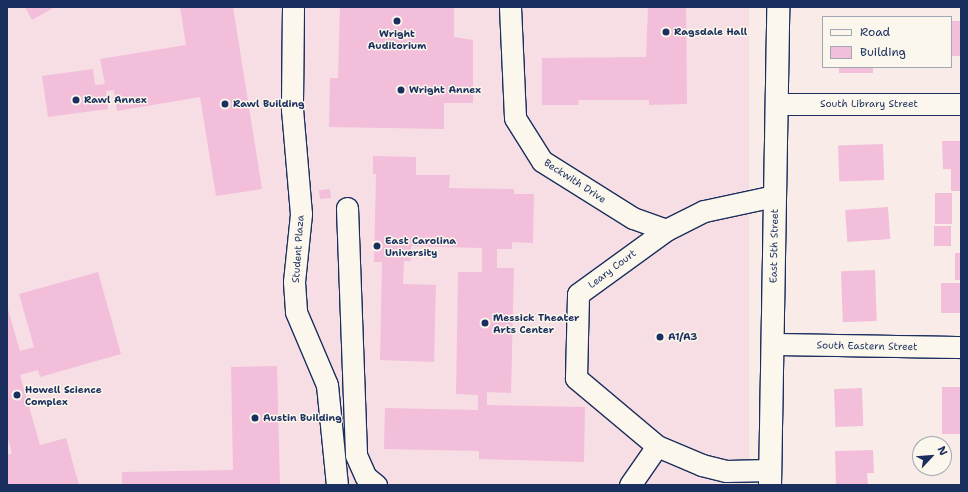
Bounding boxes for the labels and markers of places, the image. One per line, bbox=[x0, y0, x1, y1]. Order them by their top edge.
marker: Wright Auditorium bbox=[392, 16, 402, 26]
place label: Ragsdale Hall bbox=[674, 26, 747, 38]
place label: Wright Auditorium bbox=[368, 27, 426, 50]
marker: Ragsdale Hall bbox=[661, 27, 671, 37]
place label: Wright Annex bbox=[409, 84, 481, 96]
marker: Wright Annex bbox=[396, 85, 406, 95]
place label: Rawl Annex bbox=[84, 94, 147, 106]
marker: Rawl Annex bbox=[71, 95, 81, 105]
place label: Rawl Building bbox=[233, 98, 305, 110]
marker: Rawl Building bbox=[220, 99, 230, 109]
place label: East Carolina University bbox=[385, 234, 456, 258]
marker: East Carolina University bbox=[372, 241, 382, 251]
place label: Messick Theater Arts Center bbox=[493, 311, 579, 334]
marker: Messick Theater Arts Center bbox=[480, 318, 490, 328]
place label: A1/A3 bbox=[668, 331, 697, 343]
marker: A1/A3 bbox=[655, 332, 665, 342]
place label: Howell Science Complex bbox=[25, 383, 102, 406]
marker: Howell Science Complex bbox=[12, 390, 22, 400]
place label: Austin Building bbox=[263, 412, 342, 424]
marker: Austin Building bbox=[250, 413, 260, 423]

